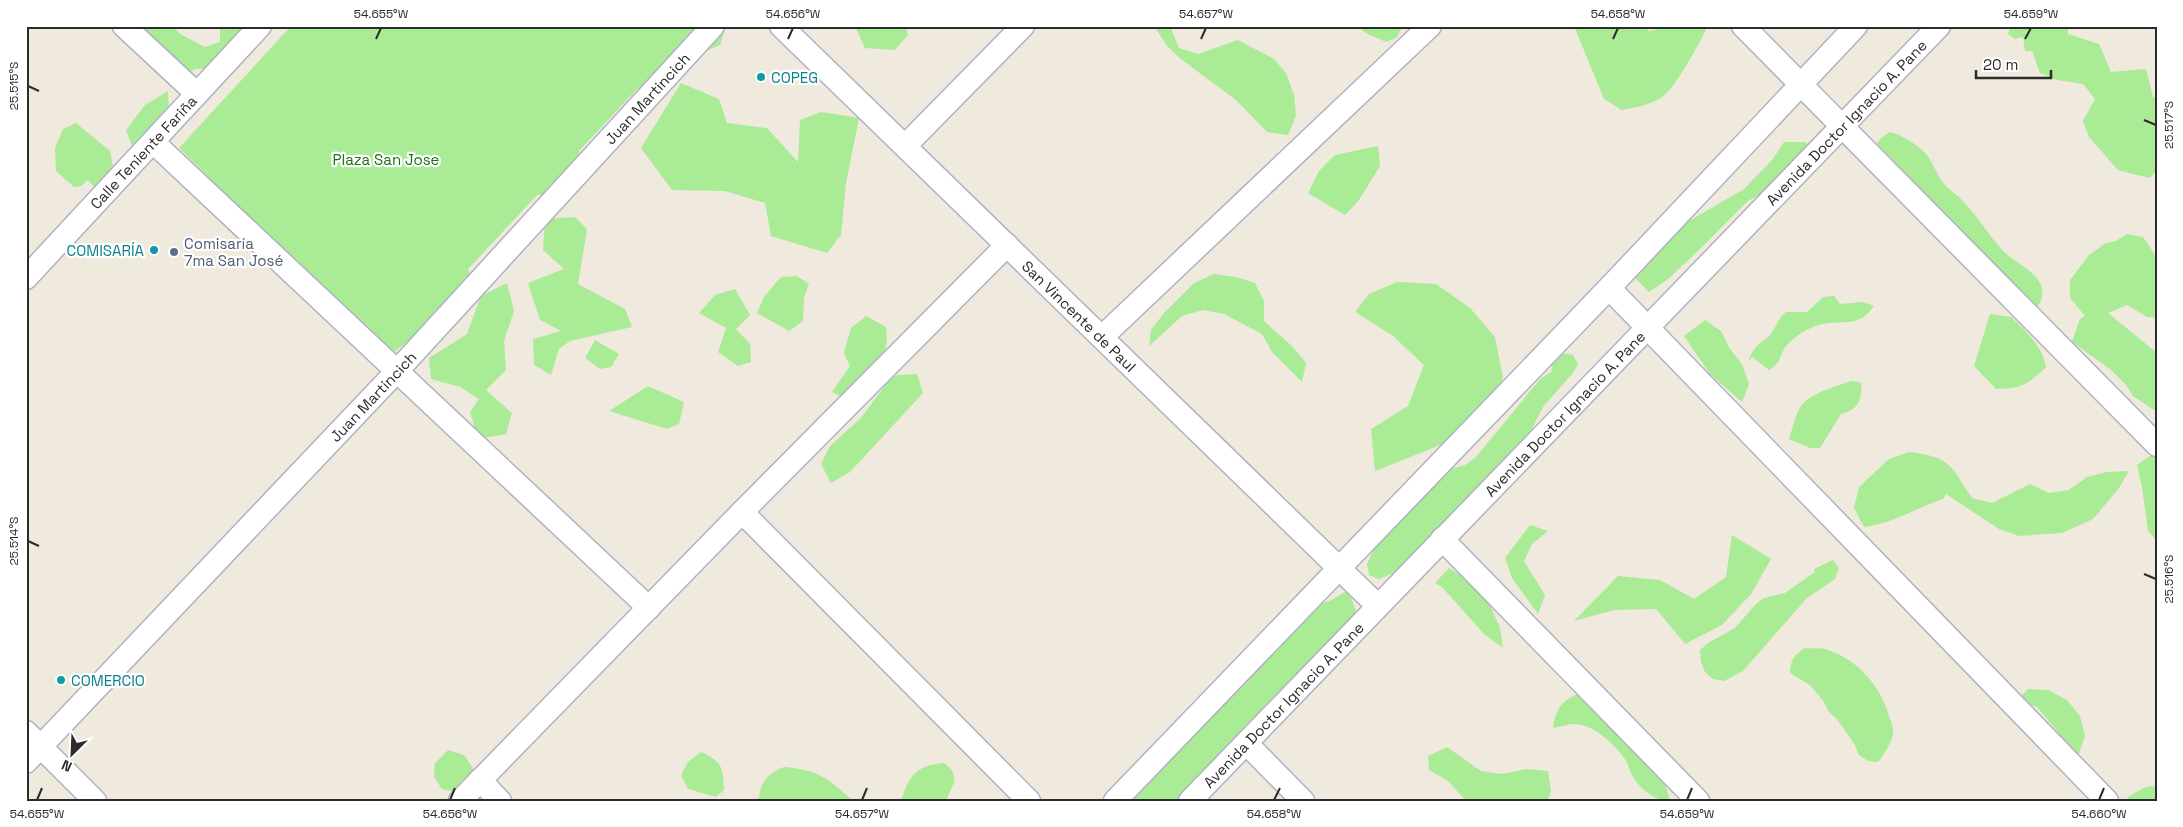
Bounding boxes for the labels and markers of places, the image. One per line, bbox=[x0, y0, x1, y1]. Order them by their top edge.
place label: COPEG bbox=[771, 68, 818, 87]
marker: COPEG bbox=[755, 71, 767, 83]
place label: Comisaría 7ma San José bbox=[184, 234, 283, 270]
place label: COMISARÍA bbox=[67, 241, 145, 260]
marker: COMISARÍA bbox=[148, 244, 160, 256]
marker: Comisaría 7ma San José bbox=[168, 246, 180, 258]
place label: COMERCIO bbox=[71, 671, 145, 690]
marker: COMERCIO bbox=[55, 674, 67, 686]

